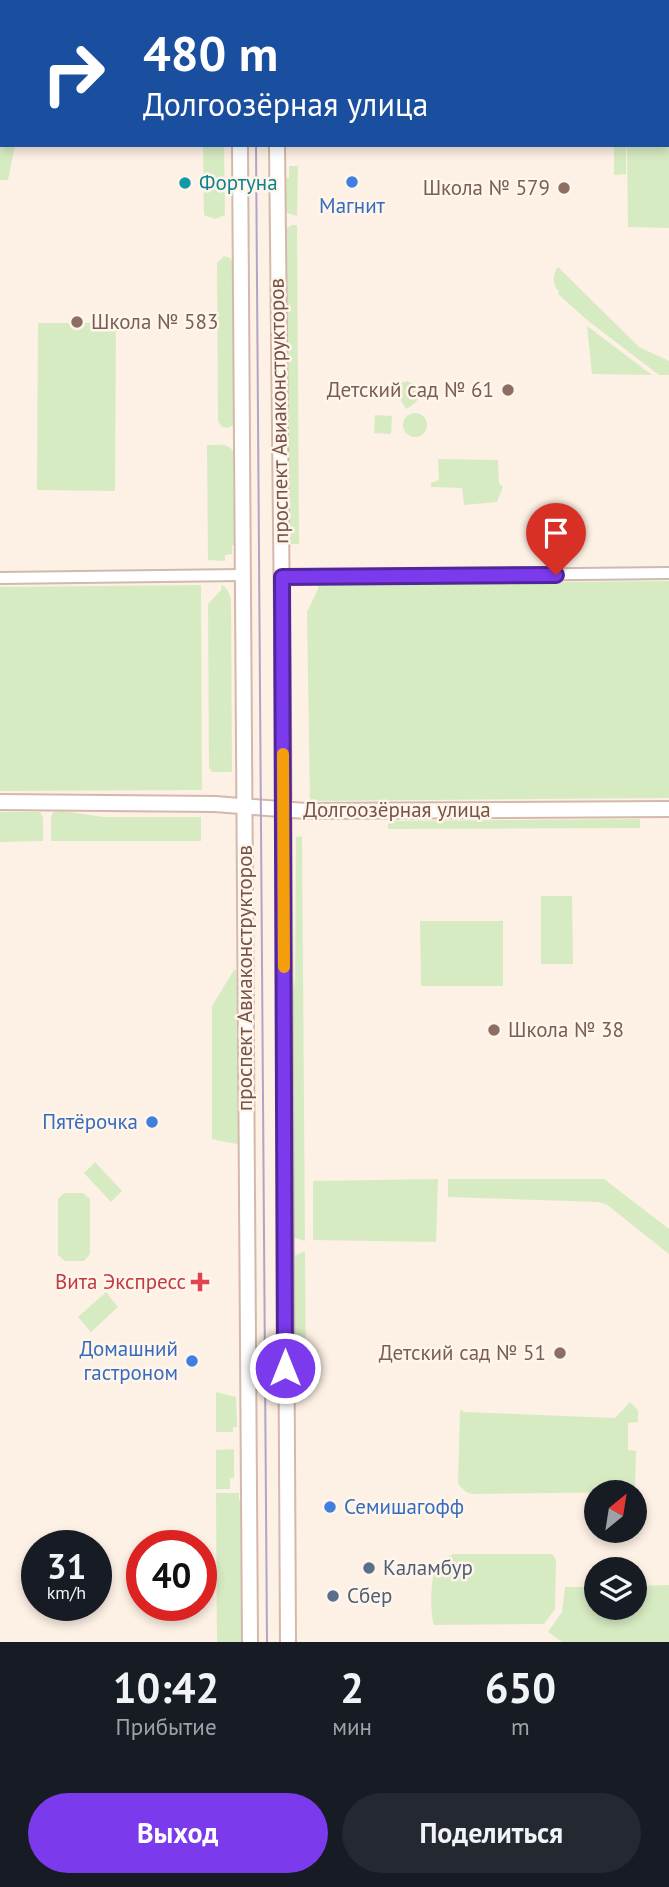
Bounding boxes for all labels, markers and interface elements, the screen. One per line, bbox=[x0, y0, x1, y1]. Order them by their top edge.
text: 480 m bbox=[143, 21, 278, 85]
icon: right bbox=[28, 28, 119, 119]
text: Долгоозёрная улица bbox=[143, 83, 428, 125]
place label: Фортуна bbox=[199, 169, 278, 196]
marker: Магнит bbox=[344, 174, 360, 190]
place label: Школа № 579 bbox=[423, 174, 550, 201]
marker: Фортуна bbox=[177, 175, 193, 191]
marker: Школа № 579 bbox=[556, 180, 572, 196]
place label: Магнит bbox=[319, 192, 386, 219]
street label: проспект Авиаконструкторов bbox=[263, 278, 294, 544]
place label: Школа № 583 bbox=[91, 308, 218, 335]
marker: Школа № 583 bbox=[69, 314, 85, 330]
place label: Детский сад № 61 bbox=[327, 376, 494, 403]
marker: Детский сад № 61 bbox=[500, 382, 516, 398]
pin bbox=[526, 503, 586, 575]
icon: arrive bbox=[537, 514, 575, 552]
street label: Долгоозёрная улица bbox=[303, 796, 491, 823]
street label: проспект Авиаконструкторов bbox=[231, 845, 258, 1111]
place label: Школа № 38 bbox=[508, 1016, 624, 1043]
marker: Школа № 38 bbox=[486, 1022, 502, 1038]
place label: Пятёрочка bbox=[42, 1108, 138, 1135]
marker: Пятёрочка bbox=[144, 1114, 160, 1130]
place label: Вита Экспресс bbox=[55, 1268, 186, 1295]
marker: Вита Экспресс bbox=[192, 1274, 208, 1290]
position arrow bbox=[248, 1331, 322, 1405]
place label: Домашний гастроном bbox=[79, 1335, 178, 1386]
place label: Детский сад № 51 bbox=[379, 1339, 546, 1366]
marker: Детский сад № 51 bbox=[552, 1345, 568, 1361]
marker: Домашний гастроном bbox=[184, 1353, 200, 1369]
north arrow bbox=[584, 1480, 648, 1544]
map controls bbox=[584, 1480, 647, 1620]
place label: Семишагофф bbox=[344, 1493, 464, 1520]
marker: Семишагофф bbox=[322, 1499, 338, 1515]
speed limit sign: 40 bbox=[126, 1530, 217, 1621]
text: 31 bbox=[47, 1543, 86, 1589]
place label: Каламбур bbox=[383, 1554, 473, 1581]
button: layers bbox=[584, 1557, 647, 1620]
marker: Каламбур bbox=[361, 1560, 377, 1576]
text: km/h bbox=[47, 1581, 86, 1604]
place label: Сбер bbox=[347, 1582, 392, 1609]
marker: Сбер bbox=[325, 1588, 341, 1604]
text: 10:42 bbox=[113, 1660, 219, 1715]
text: 2 bbox=[340, 1660, 364, 1715]
text: 650 bbox=[485, 1660, 556, 1715]
text: Прибытие bbox=[116, 1712, 217, 1741]
text: мин bbox=[332, 1712, 372, 1741]
text: m bbox=[511, 1712, 530, 1741]
button: Выход bbox=[28, 1793, 328, 1873]
button: Поделиться bbox=[342, 1793, 641, 1873]

